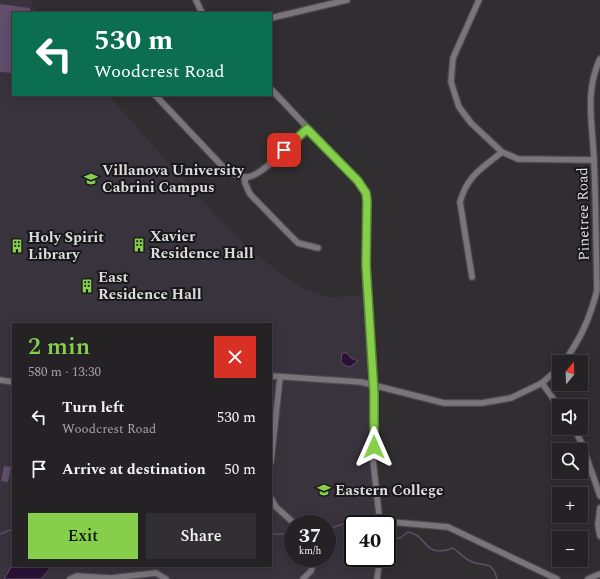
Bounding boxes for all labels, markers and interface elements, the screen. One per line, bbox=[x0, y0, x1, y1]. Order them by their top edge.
text: 530 m bbox=[94, 19, 173, 62]
icon: left bbox=[28, 28, 80, 80]
text: Woodcrest Road bbox=[94, 58, 225, 85]
pin bbox=[267, 133, 301, 167]
icon: arrive bbox=[273, 139, 295, 161]
place label: Villanova University Cabrini Campus bbox=[102, 159, 245, 199]
street label: Pinetree Road bbox=[571, 167, 596, 261]
school or university icon: Villanova University Cabrini Campus bbox=[83, 171, 99, 187]
place label: Xavier Residence Hall bbox=[150, 225, 254, 265]
place label: Holy Spirit Library bbox=[28, 226, 104, 266]
building icon: Xavier Residence Hall bbox=[131, 237, 147, 253]
building icon: Holy Spirit Library bbox=[9, 238, 25, 254]
place label: East Residence Hall bbox=[98, 266, 202, 306]
building icon: East Residence Hall bbox=[79, 278, 95, 294]
text: 2 min bbox=[28, 329, 90, 365]
button: close bbox=[214, 336, 256, 378]
north arrow bbox=[552, 355, 588, 391]
map controls bbox=[552, 355, 588, 567]
text: 580 m · 13:30 bbox=[28, 362, 101, 382]
text: Turn left bbox=[62, 396, 124, 419]
button: sound bbox=[552, 399, 588, 435]
icon: left bbox=[28, 406, 50, 428]
text: 530 m bbox=[217, 406, 256, 429]
text: Woodcrest Road bbox=[62, 419, 156, 439]
position arrow bbox=[353, 426, 395, 468]
button: search bbox=[552, 443, 588, 479]
icon: arrive bbox=[28, 458, 50, 480]
text: Arrive at destination bbox=[62, 458, 206, 481]
text: 50 m bbox=[224, 458, 256, 481]
place label: Eastern College bbox=[335, 479, 444, 502]
school or university icon: Eastern College bbox=[316, 482, 332, 498]
button: + bbox=[552, 487, 588, 523]
button: Exit bbox=[28, 513, 138, 559]
button: Share bbox=[146, 513, 256, 559]
speed limit sign: 40 bbox=[344, 515, 396, 567]
text: 37 bbox=[299, 521, 321, 551]
button: − bbox=[552, 531, 588, 567]
text: km/h bbox=[299, 543, 321, 559]

